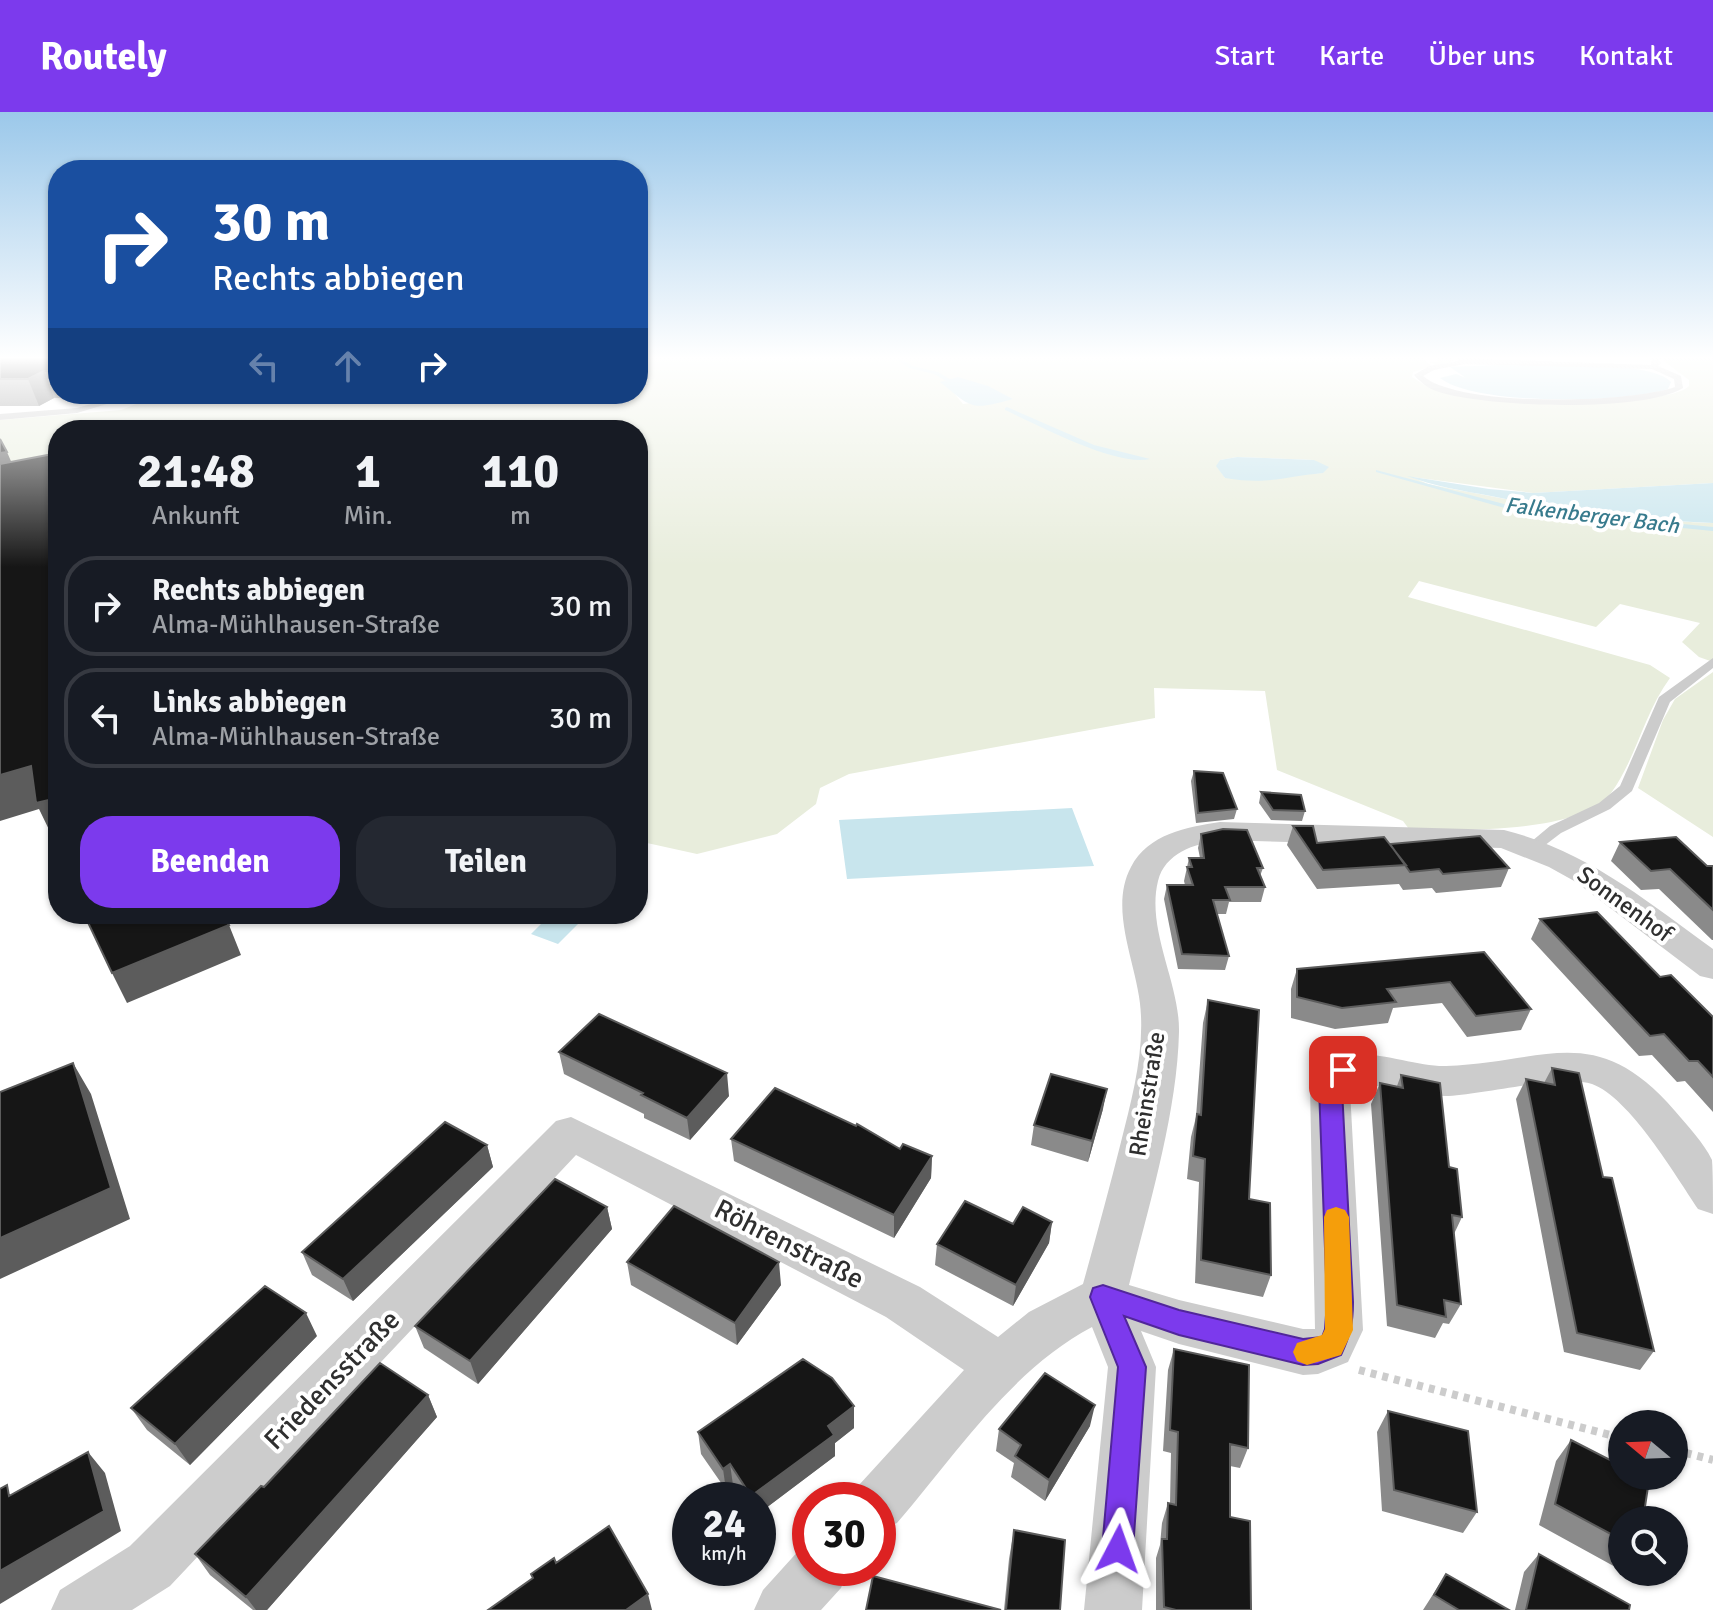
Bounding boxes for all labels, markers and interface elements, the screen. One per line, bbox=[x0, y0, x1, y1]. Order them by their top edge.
text: Routely bbox=[40, 33, 167, 80]
text: Start bbox=[1215, 39, 1275, 73]
text: Karte bbox=[1319, 39, 1384, 73]
text: Über uns bbox=[1428, 39, 1535, 73]
text: Kontakt bbox=[1579, 39, 1673, 73]
text: 30 m bbox=[212, 187, 330, 256]
icon: right bbox=[80, 192, 184, 296]
text: Rechts abbiegen bbox=[212, 256, 465, 301]
icon: left bbox=[242, 344, 286, 388]
icon: ahead bbox=[326, 344, 370, 388]
icon: right bbox=[410, 344, 454, 388]
text: 21:48 bbox=[137, 442, 255, 501]
text: 1 bbox=[355, 442, 381, 501]
text: 110 bbox=[481, 442, 559, 501]
water label: Falkenberger Bach bbox=[1504, 491, 1681, 539]
text: Ankunft bbox=[152, 500, 240, 532]
text: Min. bbox=[343, 500, 393, 532]
text: m bbox=[510, 500, 531, 532]
text: Rechts abbiegen bbox=[152, 572, 365, 609]
icon: right bbox=[84, 584, 128, 628]
text: 30 m bbox=[549, 588, 612, 625]
text: Alma-Mühlhausen-Straße bbox=[152, 609, 440, 641]
text: Links abbiegen bbox=[152, 684, 347, 721]
icon: left bbox=[84, 696, 128, 740]
text: 30 m bbox=[549, 700, 612, 737]
text: Alma-Mühlhausen-Straße bbox=[152, 721, 440, 753]
button: Beenden bbox=[80, 816, 340, 908]
button: Teilen bbox=[356, 816, 616, 908]
street label: Sonnenhof bbox=[1571, 859, 1679, 949]
street label: Rheinstraße bbox=[1122, 1029, 1172, 1159]
pin bbox=[1309, 1036, 1377, 1104]
icon: arrive bbox=[1321, 1048, 1365, 1092]
street label: Röhrenstraße bbox=[709, 1192, 869, 1296]
street label: Friedensstraße bbox=[257, 1303, 407, 1457]
north arrow bbox=[1608, 1410, 1688, 1490]
map controls bbox=[1608, 1410, 1688, 1586]
speed limit sign: 30 bbox=[792, 1482, 896, 1586]
text: 24 bbox=[702, 1499, 746, 1549]
button: search bbox=[1608, 1506, 1688, 1586]
position arrow bbox=[1076, 1507, 1160, 1591]
text: km/h bbox=[701, 1541, 747, 1566]

